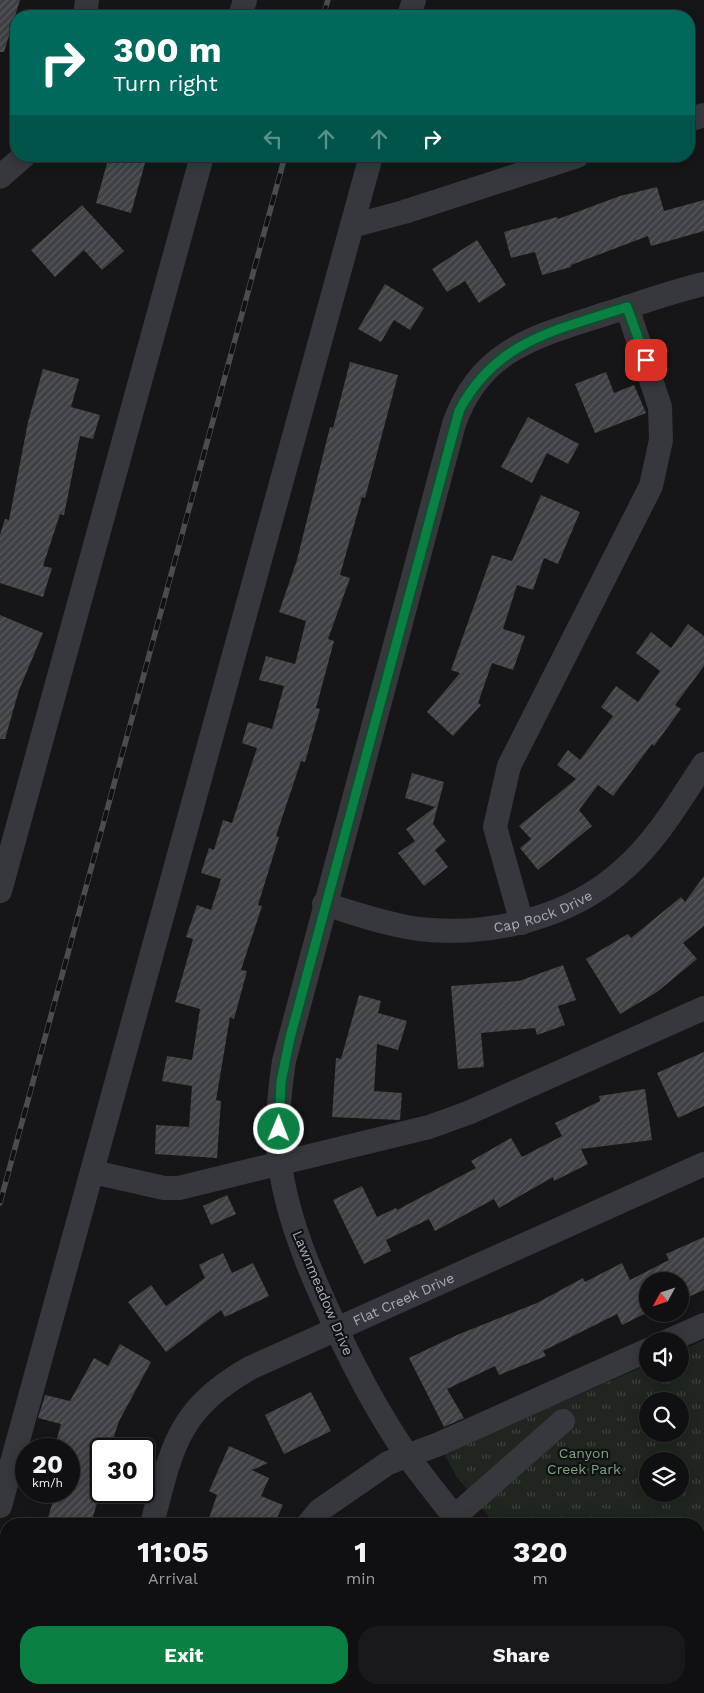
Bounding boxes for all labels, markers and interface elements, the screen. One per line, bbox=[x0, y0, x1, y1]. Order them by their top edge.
text: 300 m bbox=[113, 29, 222, 71]
icon: right bbox=[30, 30, 95, 95]
text: Turn right bbox=[113, 71, 218, 96]
icon: left bbox=[259, 125, 287, 153]
icon: ahead bbox=[312, 125, 340, 153]
icon: ahead bbox=[365, 125, 393, 153]
icon: right bbox=[418, 125, 446, 153]
pin bbox=[625, 339, 667, 381]
icon: arrive bbox=[632, 346, 660, 374]
street label: Cap Rock Drive bbox=[492, 887, 595, 936]
position arrow bbox=[252, 1102, 304, 1154]
street label: Lawnmeadow Drive bbox=[289, 1228, 357, 1358]
street label: Flat Creek Drive bbox=[350, 1269, 457, 1329]
north arrow bbox=[639, 1272, 689, 1322]
map controls bbox=[639, 1272, 689, 1502]
button: sound bbox=[639, 1332, 689, 1382]
button: search bbox=[639, 1392, 689, 1442]
speed limit sign: 30 bbox=[90, 1438, 155, 1503]
park label: Canyon Creek Park bbox=[547, 1445, 621, 1477]
text: 20 bbox=[32, 1450, 63, 1479]
button: layers bbox=[639, 1452, 689, 1502]
text: km/h bbox=[32, 1476, 63, 1490]
text: 11:05 bbox=[137, 1534, 209, 1569]
text: 1 bbox=[354, 1534, 367, 1569]
text: 320 bbox=[513, 1534, 568, 1569]
text: Arrival bbox=[148, 1569, 198, 1588]
text: min bbox=[346, 1569, 375, 1588]
text: m bbox=[533, 1569, 548, 1588]
button: Exit bbox=[20, 1626, 348, 1684]
button: Share bbox=[358, 1626, 685, 1684]

